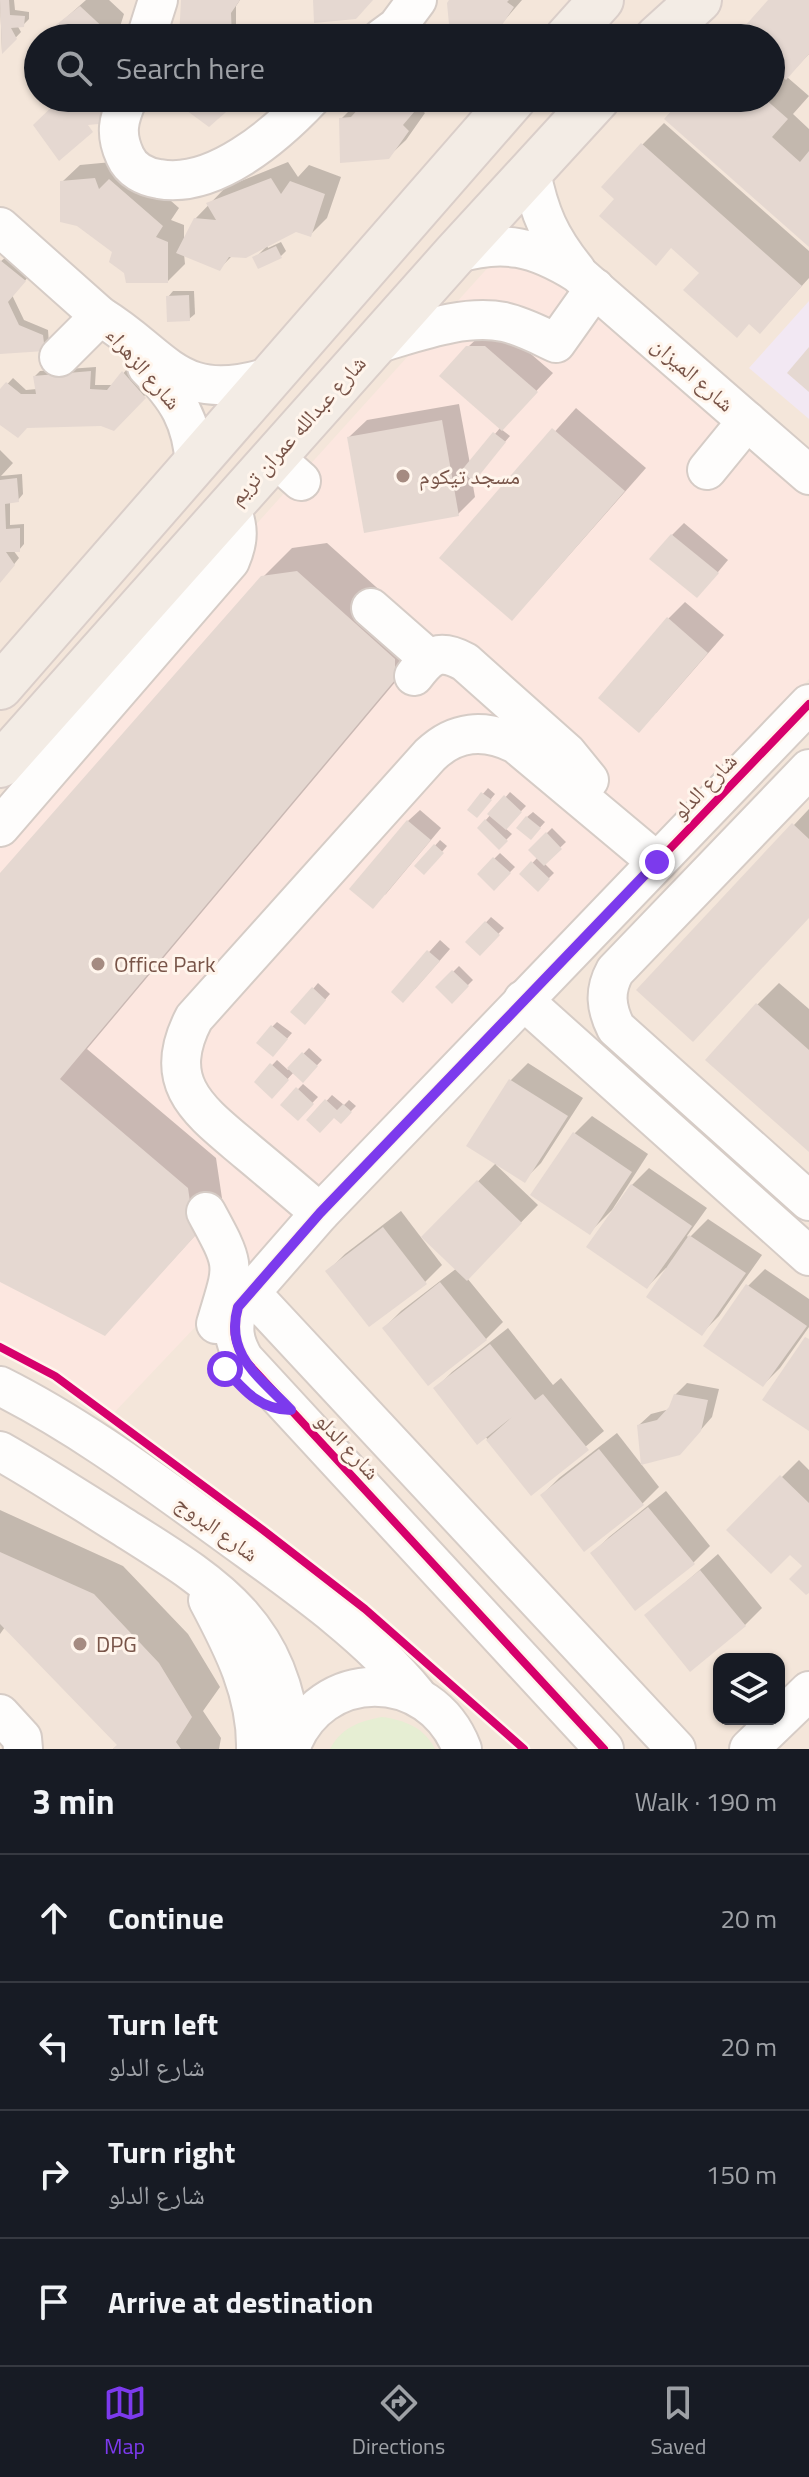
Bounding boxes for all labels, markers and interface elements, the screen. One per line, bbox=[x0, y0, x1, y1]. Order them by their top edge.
search box bbox=[24, 24, 785, 112]
text: Search here bbox=[116, 45, 265, 91]
icon: search bbox=[52, 46, 96, 90]
street label: شارع الزهراء bbox=[98, 319, 190, 417]
street label: شارع الميزان bbox=[644, 328, 742, 420]
street label: شارع عبدالله عمران تريم bbox=[220, 347, 374, 513]
place label: مسجد تيكوم bbox=[419, 459, 520, 493]
marker: مسجد تيكوم bbox=[394, 467, 412, 485]
street label: شارع الدلو bbox=[663, 745, 745, 827]
route end bbox=[639, 844, 675, 880]
place label: Office Park bbox=[114, 947, 216, 981]
marker: Office Park bbox=[89, 955, 107, 973]
route start bbox=[207, 1351, 243, 1387]
street label: شارع الدلو bbox=[308, 1404, 388, 1488]
street label: شارع البروج bbox=[168, 1486, 266, 1570]
place label: DPG bbox=[96, 1627, 137, 1661]
marker: DPG bbox=[71, 1635, 89, 1653]
map controls bbox=[713, 1653, 785, 1725]
button: layers bbox=[713, 1653, 785, 1725]
text: 3 min bbox=[32, 1775, 115, 1827]
text: Walk · 190 m bbox=[635, 1782, 777, 1821]
text: Continue bbox=[108, 1895, 224, 1941]
icon: ahead bbox=[32, 1896, 76, 1940]
text: 20 m bbox=[720, 1899, 777, 1938]
text: Turn left bbox=[108, 2001, 218, 2047]
icon: left bbox=[32, 2024, 76, 2068]
text: 20 m bbox=[720, 2027, 777, 2066]
text: شارع الدلو bbox=[108, 2047, 205, 2086]
text: Turn right bbox=[108, 2129, 236, 2175]
icon: right bbox=[32, 2152, 76, 2196]
text: 150 m bbox=[706, 2155, 777, 2194]
text: شارع الدلو bbox=[108, 2175, 205, 2214]
text: Arrive at destination bbox=[108, 2279, 373, 2325]
icon: arrive bbox=[32, 2280, 76, 2324]
tab: Map bbox=[103, 2381, 147, 2463]
tab: Directions bbox=[352, 2381, 445, 2463]
tab: Saved bbox=[650, 2381, 706, 2463]

